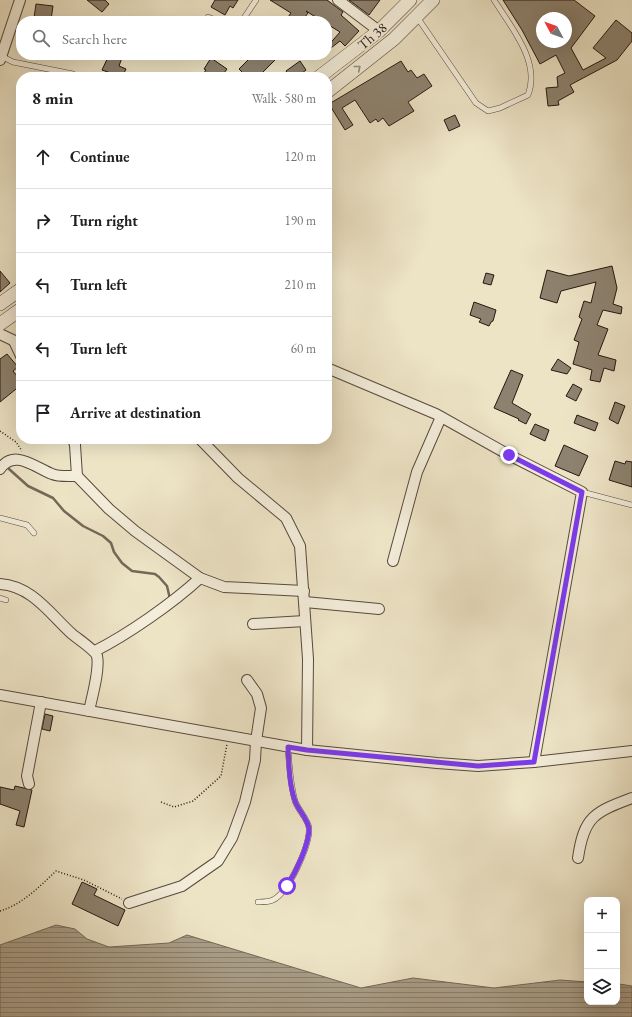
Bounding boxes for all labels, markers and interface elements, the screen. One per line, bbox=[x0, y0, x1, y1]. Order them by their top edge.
north arrow bbox=[536, 12, 572, 48]
search box bbox=[16, 16, 332, 60]
street label: Th 38 bbox=[354, 18, 391, 53]
icon: search bbox=[30, 27, 52, 49]
text: Search here bbox=[62, 29, 127, 48]
one-way arrow bbox=[354, 66, 361, 73]
text: 8 min bbox=[32, 87, 73, 109]
text: Walk · 580 m bbox=[252, 90, 316, 107]
icon: ahead bbox=[32, 146, 54, 168]
text: Continue bbox=[70, 147, 130, 166]
text: 120 m bbox=[285, 148, 316, 165]
icon: right bbox=[32, 210, 54, 232]
text: Turn right bbox=[70, 211, 138, 230]
text: 190 m bbox=[285, 212, 316, 229]
icon: left bbox=[32, 274, 54, 296]
text: Turn left bbox=[70, 275, 127, 294]
text: 210 m bbox=[285, 276, 316, 293]
icon: left bbox=[32, 338, 54, 360]
text: Turn left bbox=[70, 339, 127, 358]
text: 60 m bbox=[291, 340, 316, 357]
icon: arrive bbox=[32, 402, 54, 424]
text: Arrive at destination bbox=[70, 403, 201, 422]
route end bbox=[500, 446, 518, 464]
route start bbox=[278, 877, 296, 895]
map controls bbox=[584, 897, 620, 1005]
button: + bbox=[584, 897, 620, 933]
button: − bbox=[584, 933, 620, 969]
button: layers bbox=[584, 969, 620, 1005]

